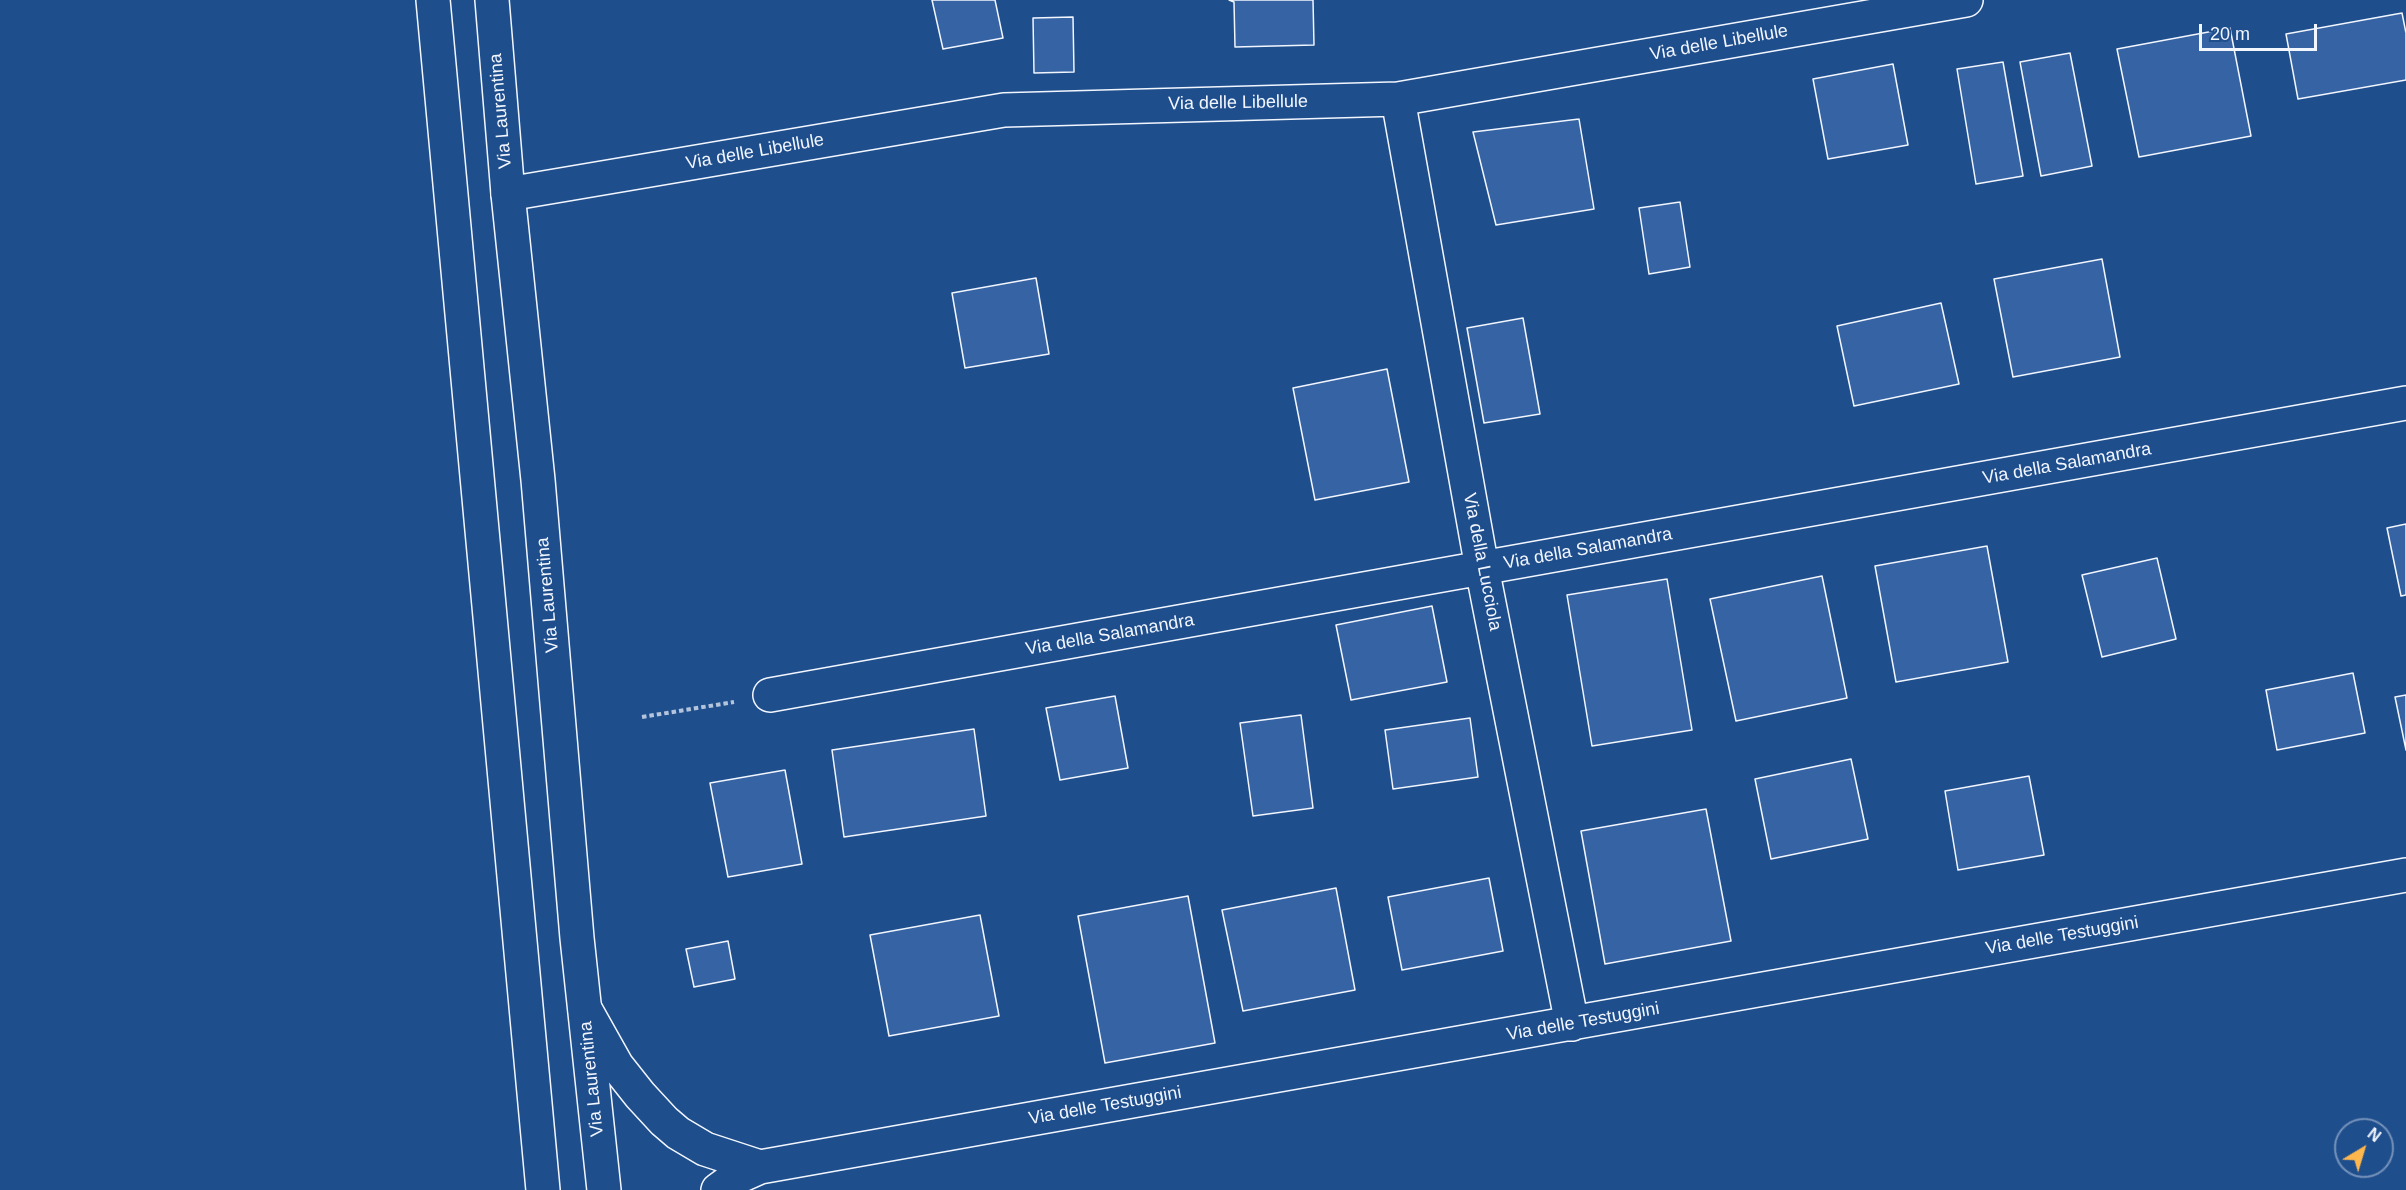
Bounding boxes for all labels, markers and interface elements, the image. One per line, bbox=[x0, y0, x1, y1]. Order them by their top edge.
scale bar bbox=[2202, 12, 2320, 50]
street label: Via delle Libellule bbox=[1648, 20, 1790, 66]
text: 20 m bbox=[2210, 24, 2250, 44]
street label: Via Laurentina bbox=[485, 52, 517, 170]
street label: Via delle Libellule bbox=[1168, 91, 1308, 115]
street label: Via delle Libellule bbox=[684, 129, 826, 175]
street label: Via della Salamandra bbox=[1981, 439, 2153, 489]
street label: Via della Lucciola bbox=[1458, 491, 1506, 633]
street label: Via della Salamandra bbox=[1502, 524, 1674, 574]
street label: Via Laurentina bbox=[532, 536, 564, 654]
street label: Via della Salamandra bbox=[1024, 610, 1196, 660]
street label: Via delle Testuggini bbox=[1984, 912, 2140, 960]
street label: Via delle Testuggini bbox=[1505, 998, 1661, 1046]
street label: Via Laurentina bbox=[575, 1020, 609, 1138]
street label: Via delle Testuggini bbox=[1027, 1082, 1183, 1130]
north arrow bbox=[2334, 1118, 2394, 1178]
text: N bbox=[2364, 1125, 2384, 1145]

